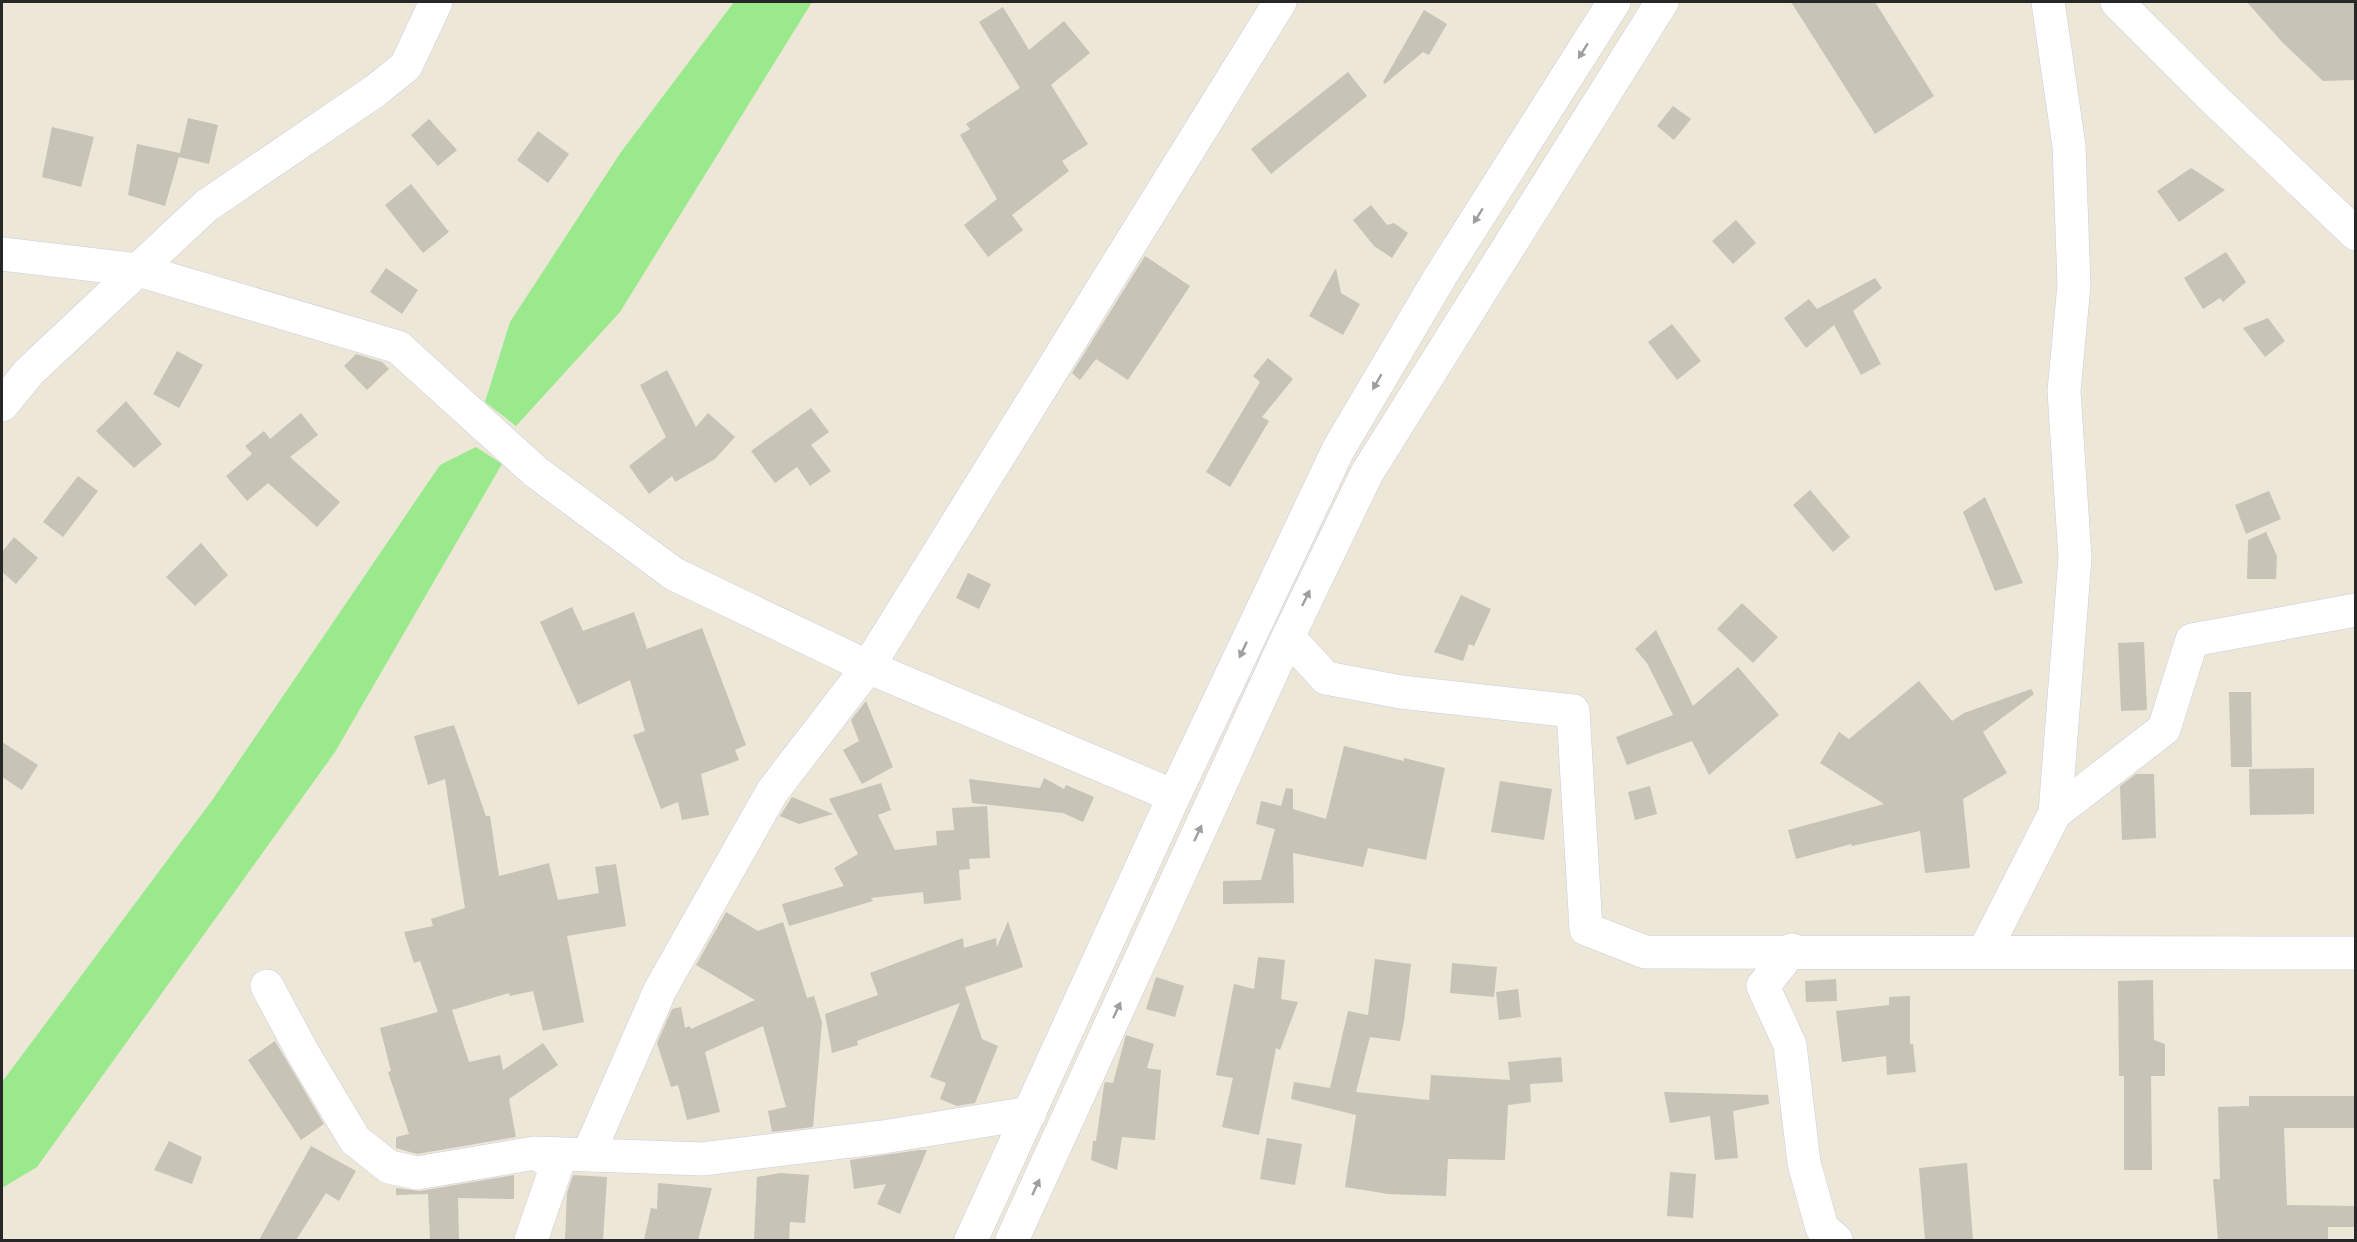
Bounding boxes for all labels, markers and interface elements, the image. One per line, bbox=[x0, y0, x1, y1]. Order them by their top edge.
one-way arrow bbox=[1577, 43, 1588, 59]
one-way arrow bbox=[1473, 208, 1484, 224]
one-way arrow bbox=[1373, 374, 1383, 391]
one-way arrow bbox=[1302, 590, 1311, 607]
one-way arrow bbox=[1239, 642, 1248, 659]
one-way arrow bbox=[1193, 823, 1203, 841]
one-way arrow bbox=[1112, 1001, 1121, 1018]
one-way arrow bbox=[1031, 1179, 1040, 1196]

